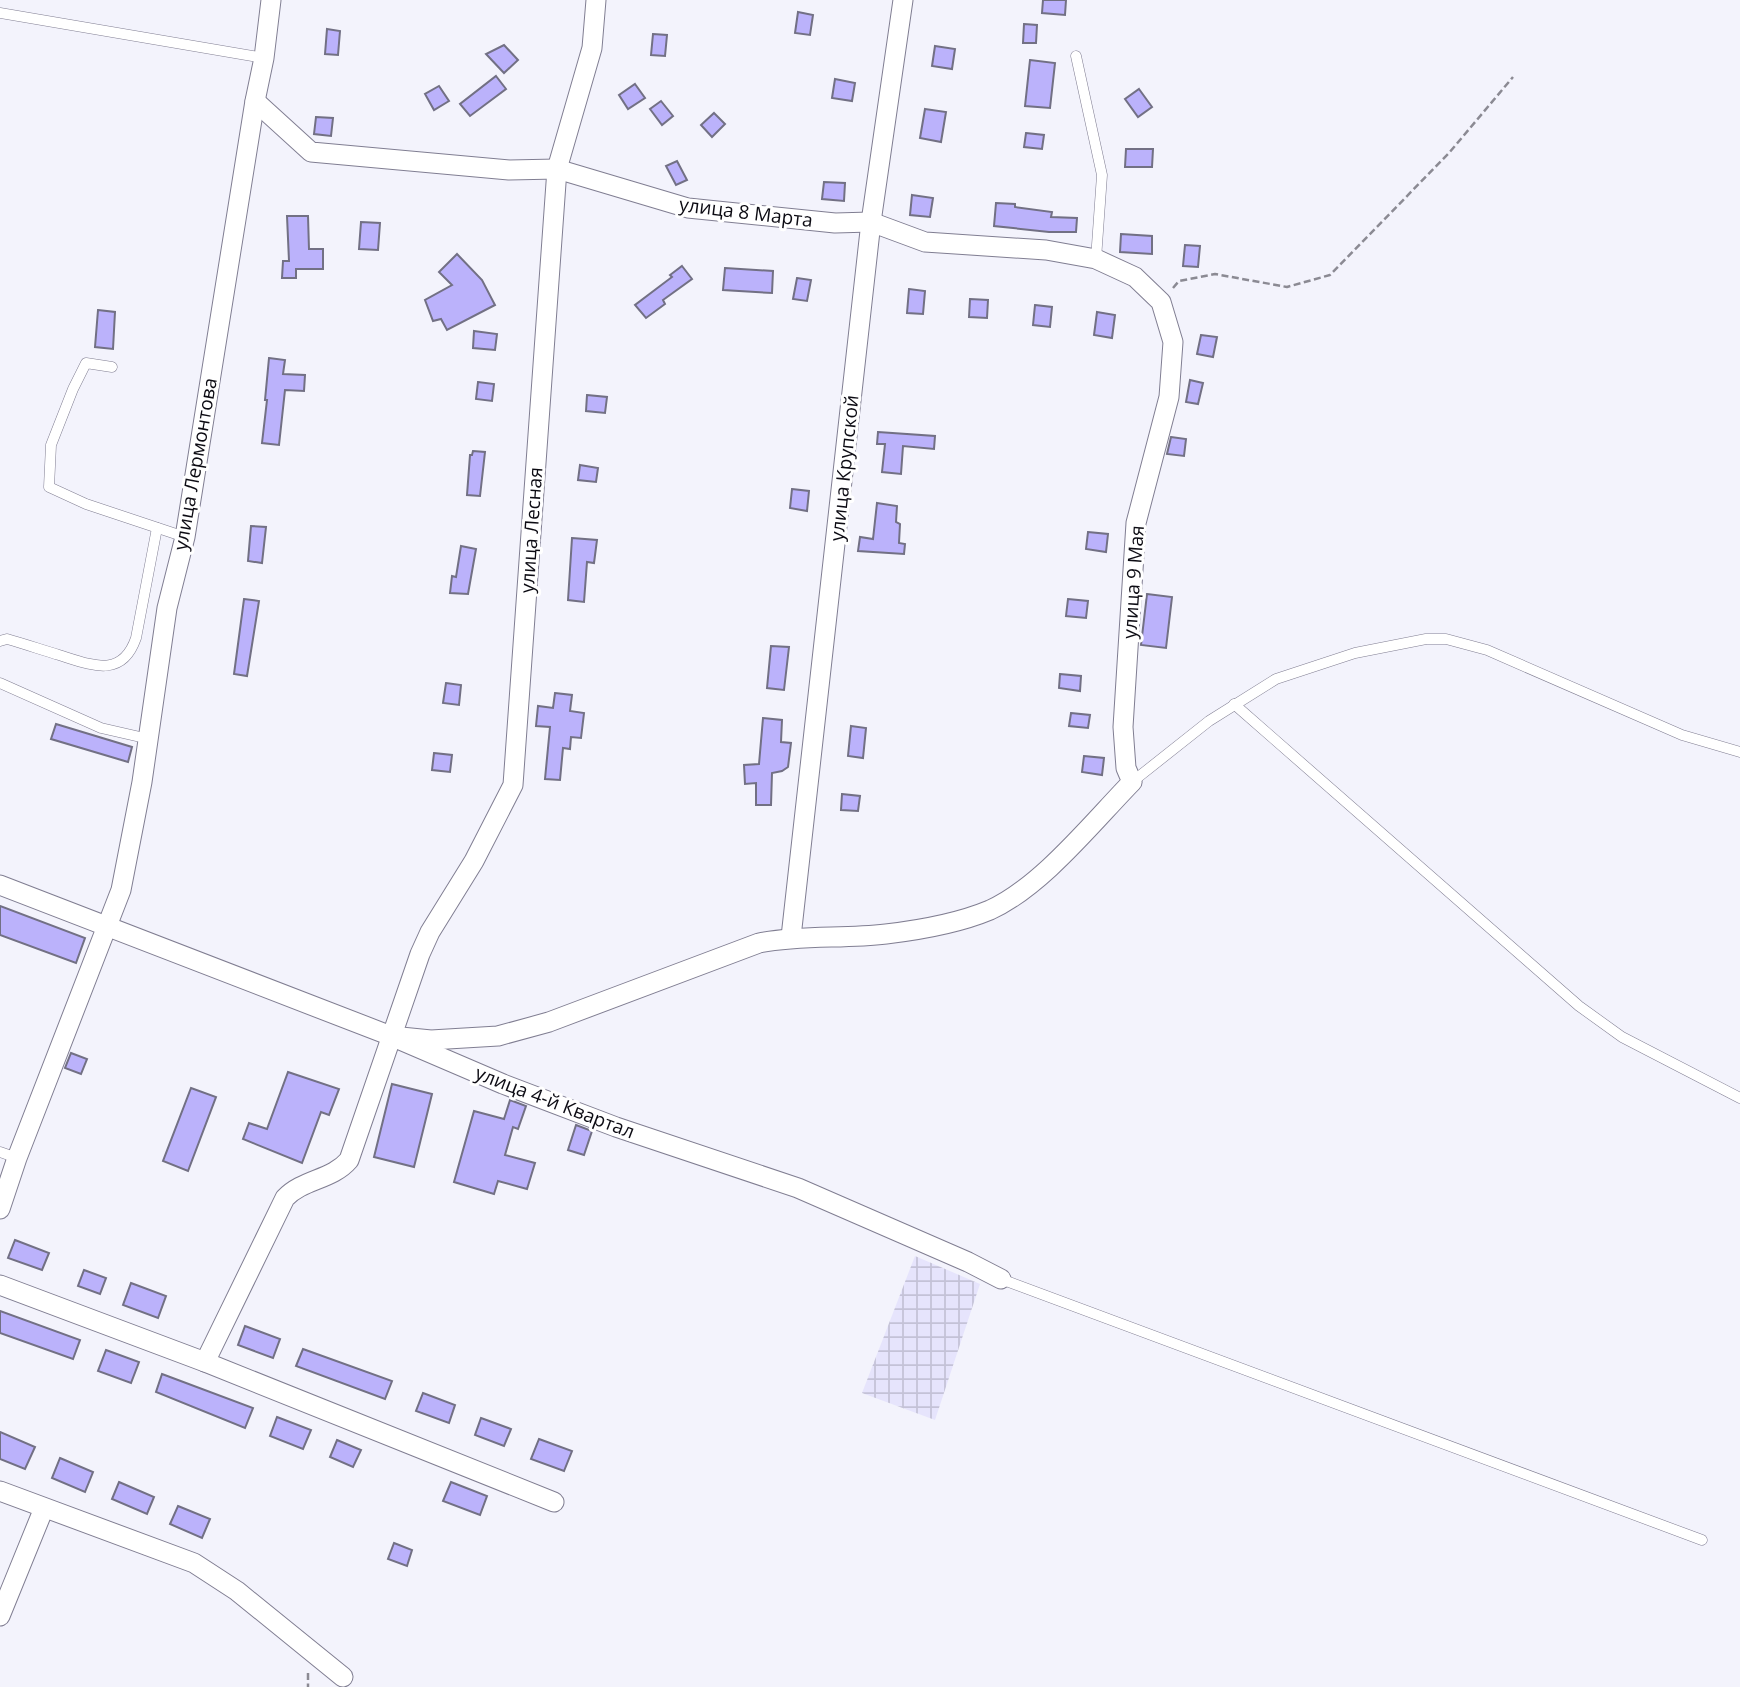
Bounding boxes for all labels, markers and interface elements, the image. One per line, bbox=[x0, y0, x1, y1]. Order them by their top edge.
street label: улица 8 Марта bbox=[678, 191, 814, 233]
street label: улица Лермонтова bbox=[167, 376, 223, 552]
street label: улица Крупской bbox=[823, 394, 865, 542]
street label: улица Лесная bbox=[514, 466, 548, 594]
street label: улица 9 Мая bbox=[1116, 524, 1150, 640]
street label: улица 4-й Квартал bbox=[471, 1060, 639, 1144]

